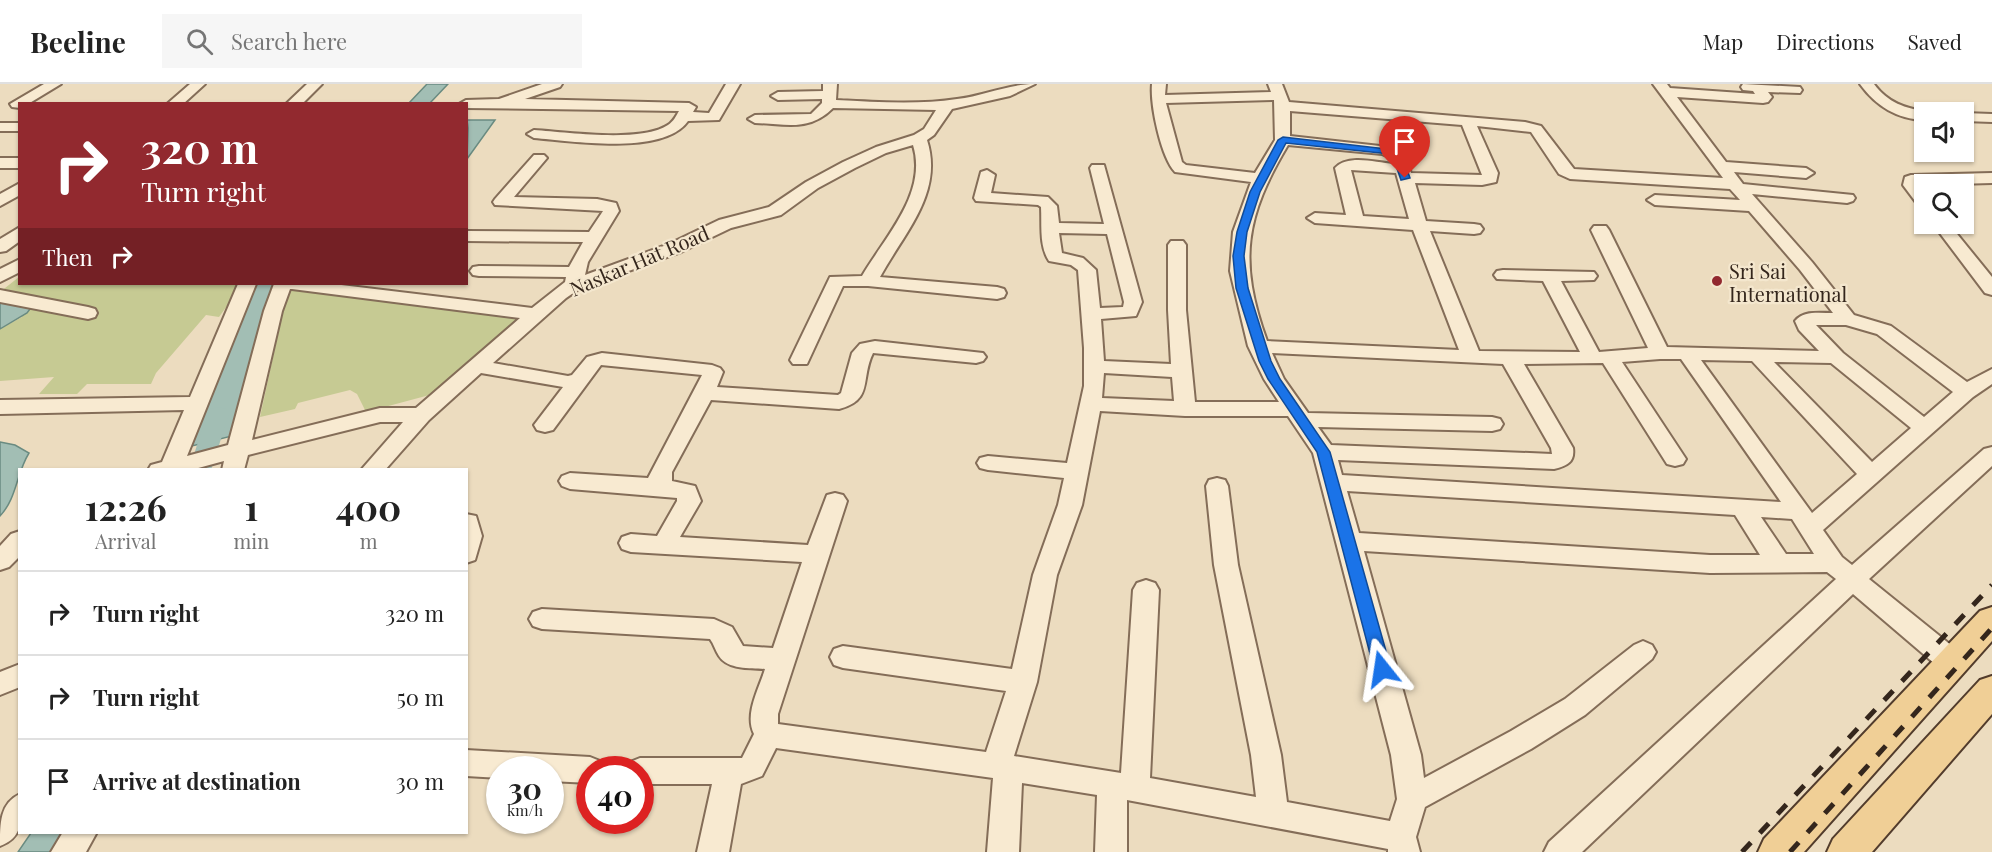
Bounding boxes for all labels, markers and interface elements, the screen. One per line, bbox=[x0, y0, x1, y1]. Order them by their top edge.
search box bbox=[162, 14, 582, 68]
text: Beeline bbox=[30, 23, 126, 60]
icon: search bbox=[183, 25, 216, 58]
text: Search here bbox=[231, 26, 347, 56]
text: Map bbox=[1702, 27, 1743, 55]
text: Directions bbox=[1776, 27, 1874, 55]
text: Saved bbox=[1907, 27, 1962, 55]
map controls bbox=[1914, 102, 1974, 234]
button: sound bbox=[1914, 102, 1974, 162]
pin bbox=[1379, 116, 1430, 178]
text: 320 m bbox=[141, 119, 258, 175]
icon: arrive bbox=[1388, 125, 1421, 158]
icon: right bbox=[42, 126, 120, 204]
text: Turn right bbox=[141, 173, 266, 209]
button: search bbox=[1914, 174, 1974, 234]
street label: Naskar Hat Road bbox=[565, 218, 713, 302]
icon: right bbox=[105, 240, 138, 273]
text: Then bbox=[42, 242, 93, 272]
place label: Sri Sai International bbox=[1729, 257, 1848, 307]
marker: Sri Sai International bbox=[1710, 274, 1724, 288]
text: 12:26 bbox=[85, 482, 167, 530]
text: 1 bbox=[244, 482, 258, 530]
text: 400 bbox=[336, 482, 401, 530]
text: Arrival bbox=[95, 527, 157, 554]
text: min bbox=[234, 527, 269, 554]
text: m bbox=[360, 527, 377, 554]
icon: right bbox=[42, 597, 75, 630]
text: Turn right bbox=[93, 598, 199, 628]
text: 320 m bbox=[385, 598, 444, 628]
position arrow bbox=[1350, 637, 1414, 701]
icon: right bbox=[42, 681, 75, 714]
text: Turn right bbox=[93, 682, 199, 712]
text: 50 m bbox=[397, 682, 444, 712]
speed limit sign: 40 bbox=[576, 756, 654, 834]
icon: arrive bbox=[42, 765, 75, 798]
text: Arrive at destination bbox=[93, 766, 301, 796]
text: 30 m bbox=[396, 766, 444, 796]
text: 30 bbox=[508, 768, 542, 808]
text: km/h bbox=[507, 800, 543, 820]

